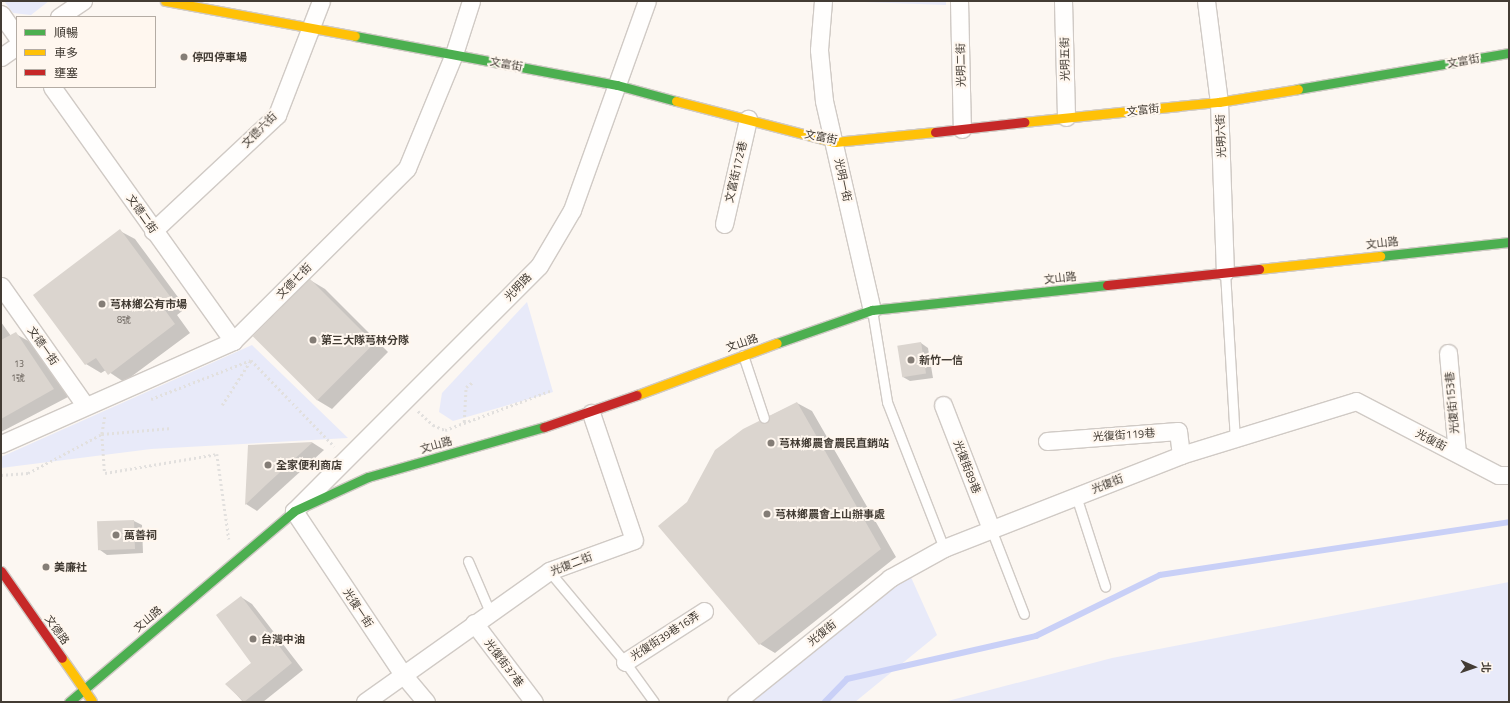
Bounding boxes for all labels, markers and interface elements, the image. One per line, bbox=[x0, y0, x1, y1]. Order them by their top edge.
legend bbox=[16, 16, 156, 88]
text: 順暢 bbox=[54, 23, 78, 42]
street label: 光明五街 bbox=[1058, 37, 1072, 81]
text: 車多 bbox=[54, 43, 78, 62]
street label: 光明二街 bbox=[954, 43, 968, 87]
place label: 停四停車場 bbox=[192, 50, 247, 64]
marker: 停四停車場 bbox=[179, 52, 189, 62]
street label: 文富街 bbox=[1446, 52, 1480, 70]
street label: 文富街 bbox=[489, 54, 523, 74]
text: 壅塞 bbox=[54, 63, 78, 82]
street label: 文富街 bbox=[1126, 102, 1160, 118]
street label: 文德六街 bbox=[239, 110, 279, 150]
street label: 光明六街 bbox=[1214, 114, 1228, 158]
street label: 文富街 bbox=[804, 127, 838, 147]
street label: 文富街172巷 bbox=[723, 140, 749, 204]
street label: 光明一街 bbox=[832, 157, 854, 203]
street label: 文德二街 bbox=[124, 192, 160, 236]
street label: 文山路 bbox=[1365, 235, 1399, 251]
street label: 文德七街 bbox=[274, 261, 314, 301]
street label: 文山路 bbox=[1043, 270, 1077, 286]
street label: 光明路 bbox=[502, 271, 534, 303]
place label: 芎林鄉公有市場 bbox=[110, 297, 187, 311]
marker: 芎林鄉公有市場 bbox=[97, 299, 107, 309]
house number: 8號 bbox=[117, 315, 131, 325]
street label: 文德一街 bbox=[25, 324, 61, 368]
street label: 文山路 bbox=[724, 331, 760, 355]
place label: 第三大隊芎林分隊 bbox=[321, 333, 409, 347]
marker: 第三大隊芎林分隊 bbox=[308, 335, 318, 345]
place label: 新竹一信 bbox=[919, 353, 963, 367]
marker: 新竹一信 bbox=[906, 355, 916, 365]
house number: 13 bbox=[14, 359, 24, 369]
street label: 光復街153巷 bbox=[1443, 371, 1461, 435]
house number: 1號 bbox=[11, 373, 25, 383]
street label: 光復街119巷 bbox=[1092, 426, 1156, 444]
street label: 光復街 bbox=[1413, 427, 1449, 453]
street label: 文山路 bbox=[418, 434, 454, 456]
place label: 芎林鄉農會農民直銷站 bbox=[779, 436, 889, 450]
marker: 芎林鄉農會農民直銷站 bbox=[766, 438, 776, 448]
street label: 光復街89巷 bbox=[951, 438, 983, 496]
place label: 全家便利商店 bbox=[276, 458, 342, 472]
marker: 全家便利商店 bbox=[263, 460, 273, 470]
street label: 光復街 bbox=[1089, 472, 1125, 496]
place label: 芎林鄉農會上山辦事處 bbox=[775, 507, 885, 521]
marker: 芎林鄉農會上山辦事處 bbox=[762, 509, 772, 519]
place label: 萬善祠 bbox=[124, 528, 157, 542]
marker: 萬善祠 bbox=[111, 530, 121, 540]
street label: 光復二街 bbox=[548, 550, 594, 578]
place label: 美廉社 bbox=[54, 560, 87, 574]
marker: 美廉社 bbox=[41, 562, 51, 572]
street label: 光復一街 bbox=[340, 586, 376, 630]
street label: 文山路 bbox=[131, 603, 165, 635]
street label: 光復街39巷16弄 bbox=[628, 609, 702, 663]
street label: 文德路 bbox=[42, 613, 72, 647]
street label: 光復街 bbox=[805, 617, 839, 649]
place label: 台灣中油 bbox=[261, 632, 305, 646]
marker: 台灣中油 bbox=[248, 634, 258, 644]
street label: 光復街37巷 bbox=[482, 637, 526, 689]
north arrow bbox=[1454, 647, 1494, 687]
text: 北 bbox=[1478, 662, 1494, 673]

